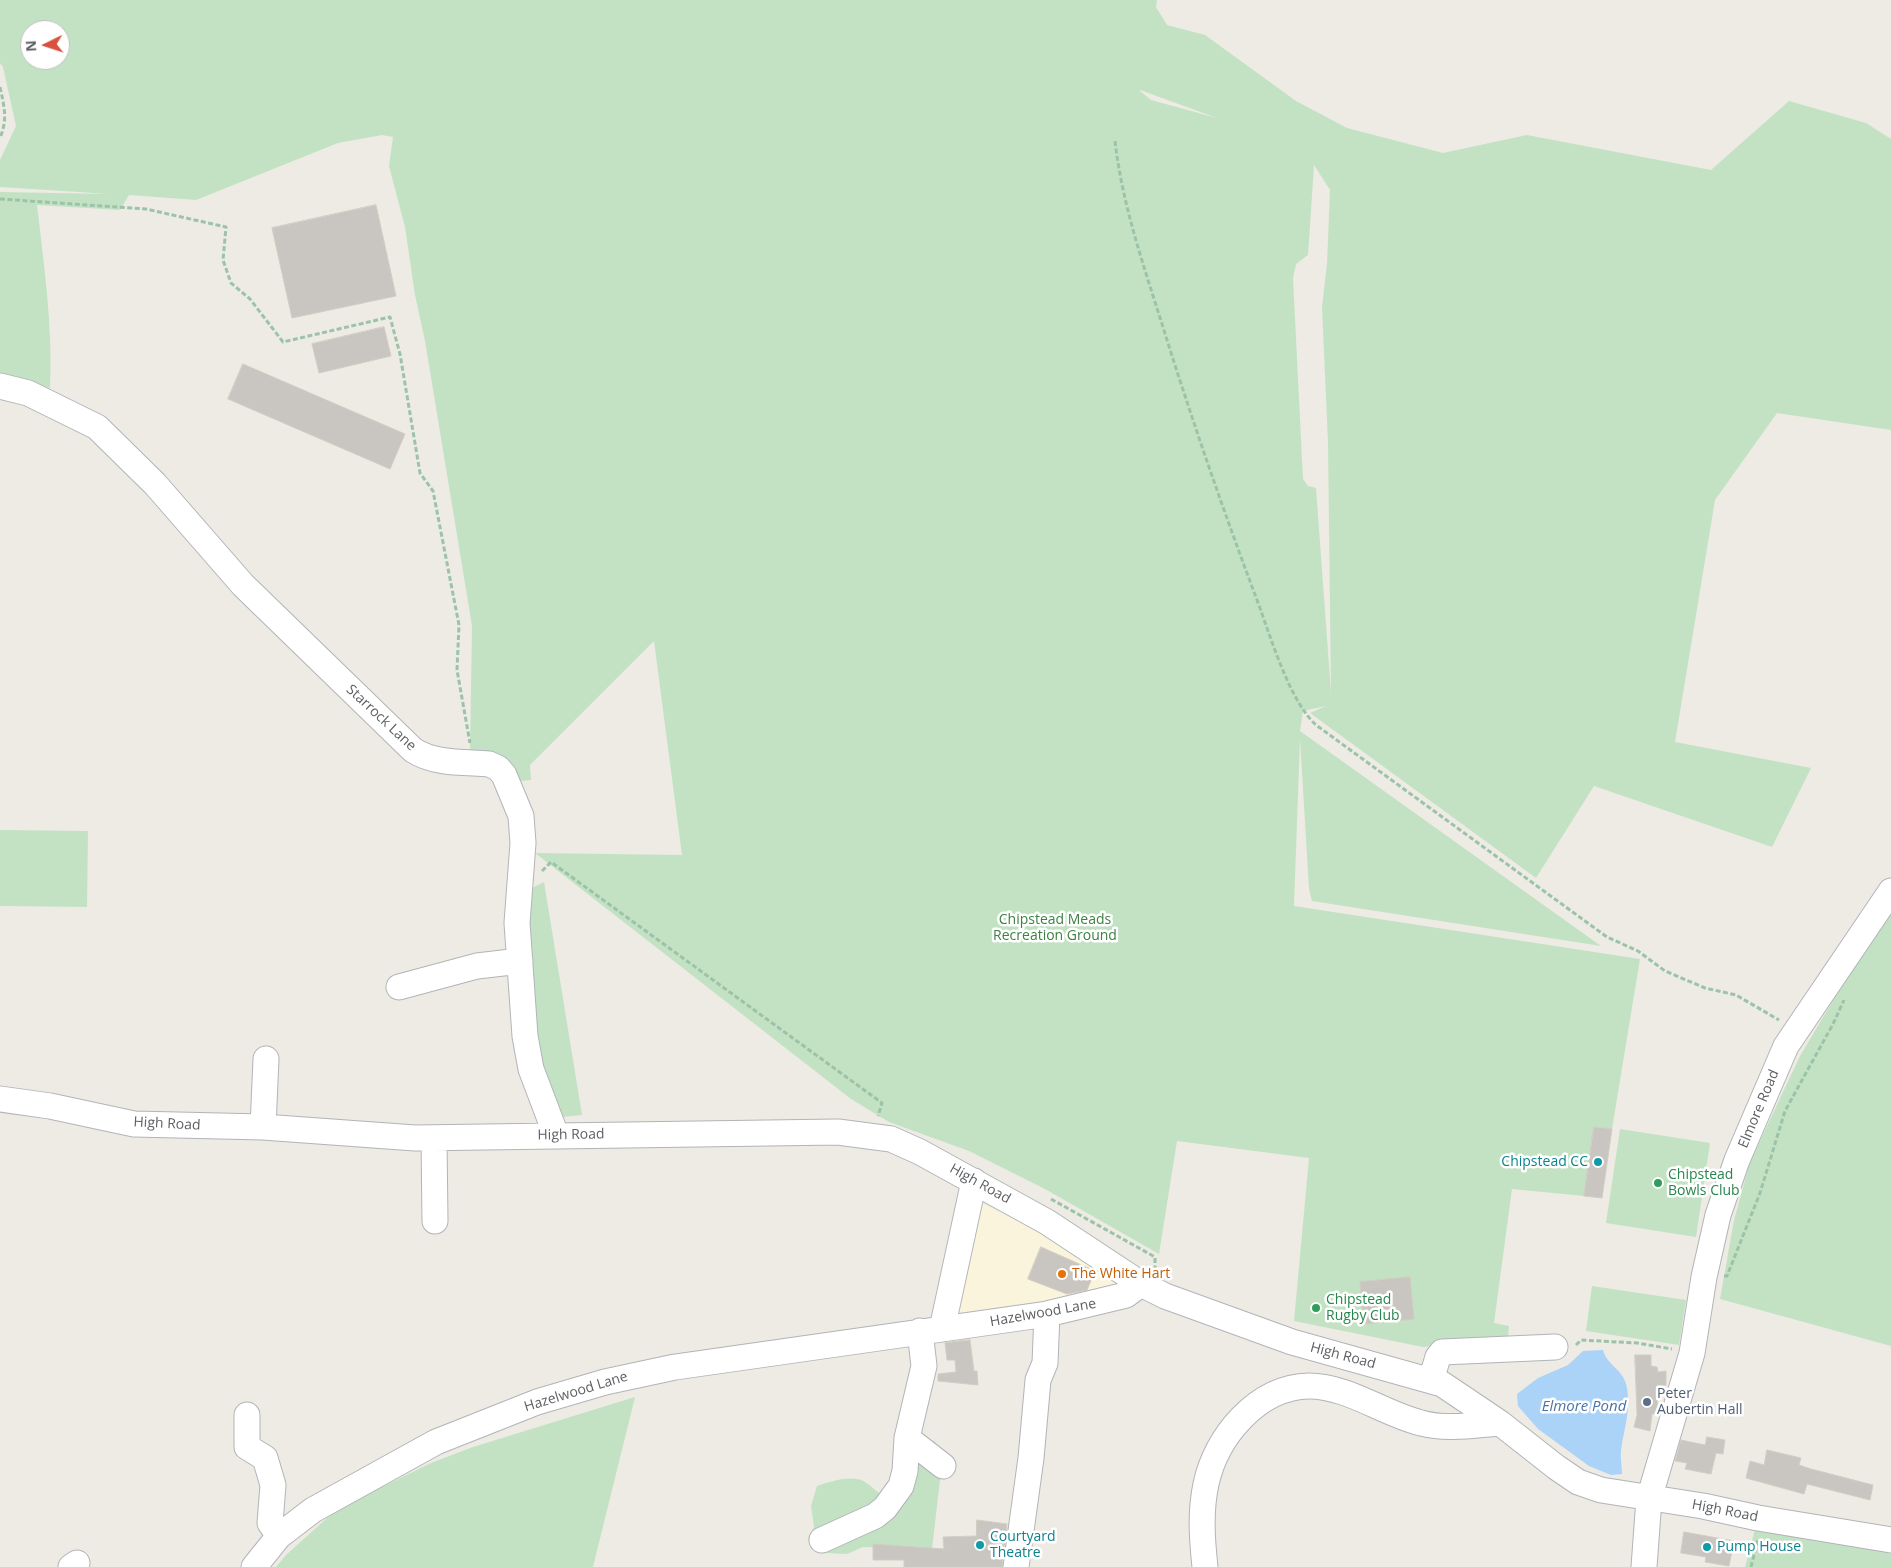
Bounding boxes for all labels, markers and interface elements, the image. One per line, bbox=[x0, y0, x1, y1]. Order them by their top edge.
north arrow bbox=[20, 20, 70, 70]
text: N bbox=[21, 40, 40, 52]
street label: Starrock Lane bbox=[343, 681, 419, 755]
park label: Chipstead Meads Recreation Ground bbox=[993, 912, 1117, 944]
street label: Elmore Road bbox=[1735, 1067, 1783, 1151]
street label: High Road bbox=[133, 1114, 201, 1134]
street label: High Road bbox=[537, 1126, 605, 1144]
place label: Chipstead CC bbox=[1501, 1154, 1588, 1170]
marker: Chipstead CC bbox=[1592, 1156, 1604, 1168]
street label: High Road bbox=[947, 1160, 1013, 1208]
place label: Chipstead Bowls Club bbox=[1668, 1167, 1740, 1200]
marker: Chipstead Bowls Club bbox=[1652, 1177, 1664, 1189]
place label: The White Hart bbox=[1072, 1266, 1170, 1282]
marker: The White Hart bbox=[1056, 1268, 1068, 1280]
place label: Chipstead Rugby Club bbox=[1326, 1292, 1400, 1324]
street label: Hazelwood Lane bbox=[989, 1295, 1097, 1331]
marker: Chipstead Rugby Club bbox=[1310, 1302, 1322, 1314]
street label: High Road bbox=[1308, 1339, 1378, 1373]
street label: Hazelwood Lane bbox=[522, 1368, 630, 1416]
place label: Peter Aubertin Hall bbox=[1657, 1386, 1743, 1418]
marker: Peter Aubertin Hall bbox=[1641, 1396, 1653, 1408]
water label: Elmore Pond bbox=[1542, 1398, 1626, 1416]
street label: High Road bbox=[1690, 1496, 1760, 1526]
place label: Courtyard Theatre bbox=[990, 1529, 1056, 1561]
marker: Courtyard Theatre bbox=[974, 1539, 986, 1551]
place label: Pump House bbox=[1717, 1539, 1801, 1555]
marker: Pump House bbox=[1701, 1541, 1713, 1553]

